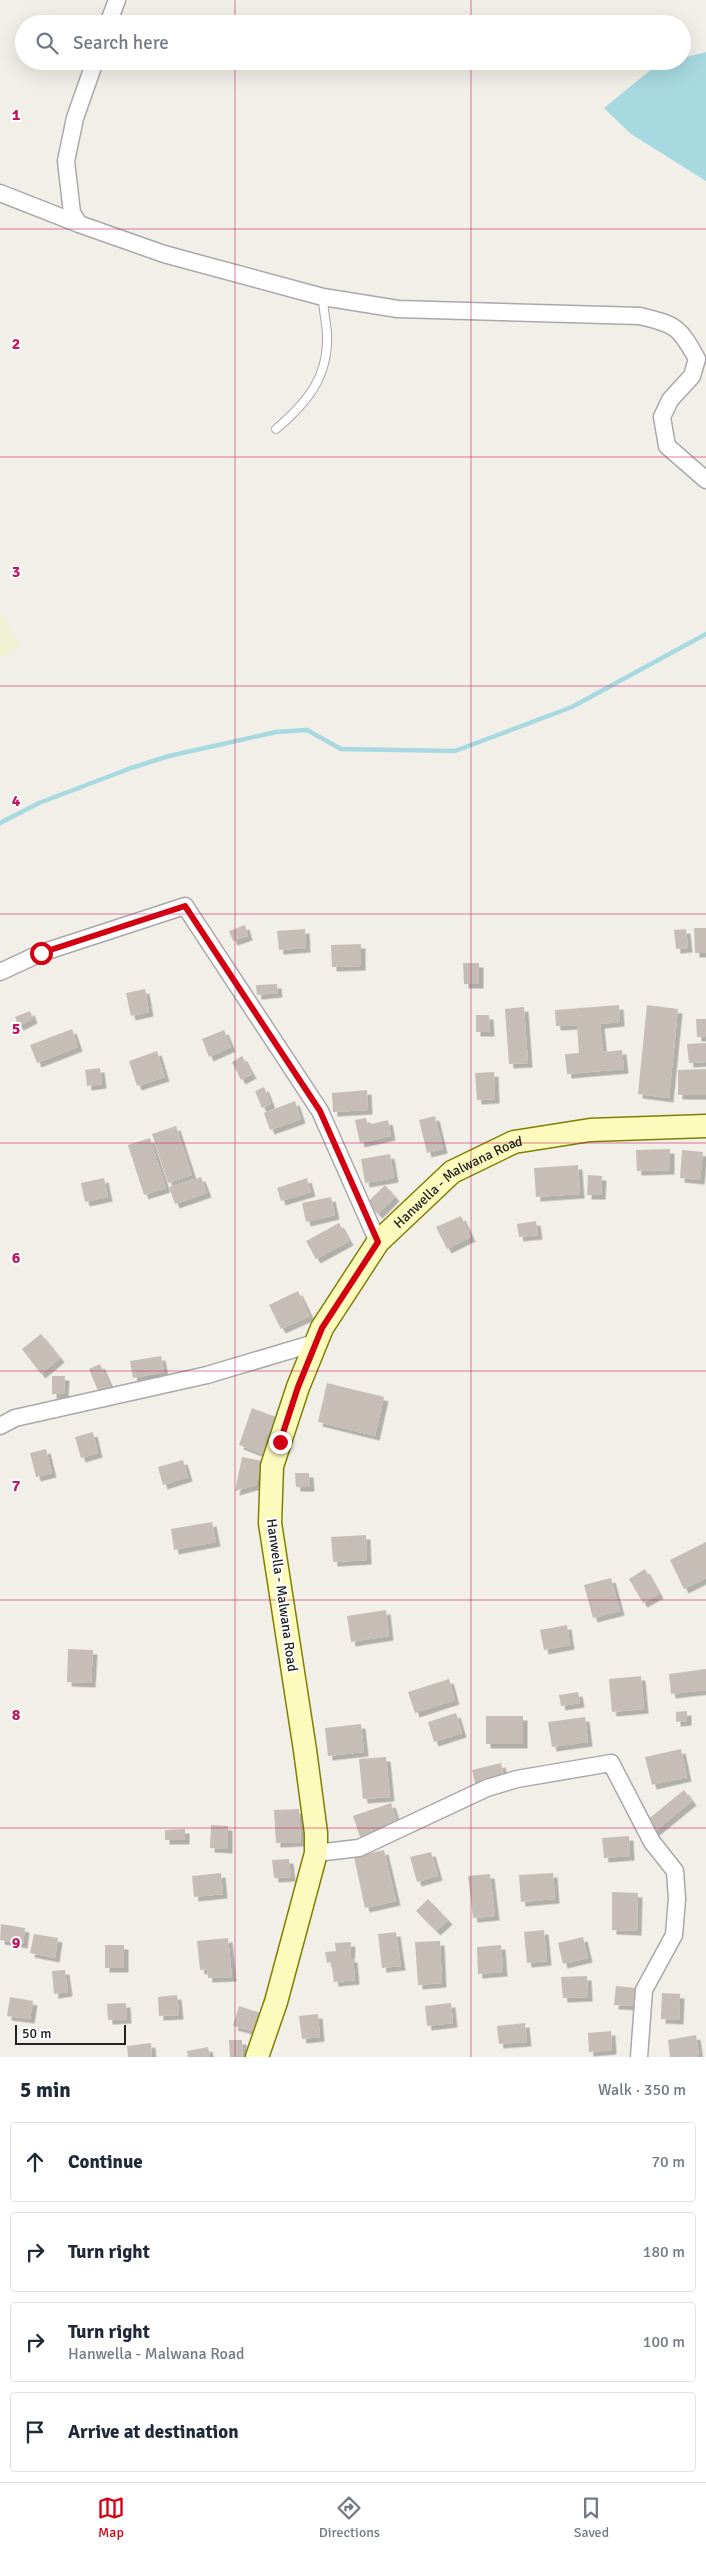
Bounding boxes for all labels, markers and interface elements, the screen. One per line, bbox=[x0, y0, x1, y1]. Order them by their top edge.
search box bbox=[15, 15, 691, 70]
icon: search bbox=[33, 29, 61, 57]
text: Search here bbox=[73, 31, 169, 55]
text: 1 bbox=[12, 105, 21, 125]
text: 2 bbox=[12, 334, 20, 354]
text: 3 bbox=[12, 562, 20, 582]
text: 4 bbox=[12, 791, 21, 811]
route start bbox=[30, 942, 53, 965]
text: 5 bbox=[12, 1019, 20, 1039]
street label: Hanwella - Malwana Road bbox=[390, 1132, 523, 1231]
text: 6 bbox=[12, 1248, 21, 1268]
route end bbox=[269, 1431, 292, 1454]
text: 7 bbox=[12, 1476, 21, 1496]
street label: Hanwella - Malwana Road bbox=[263, 1517, 301, 1673]
text: 8 bbox=[12, 1705, 21, 1725]
text: 9 bbox=[12, 1933, 21, 1953]
scale bar bbox=[15, 2022, 126, 2045]
text: 50 m bbox=[22, 2025, 51, 2042]
text: 5 min bbox=[20, 2077, 71, 2103]
text: Walk · 350 m bbox=[598, 2080, 686, 2100]
icon: ahead bbox=[21, 2148, 49, 2176]
text: Continue bbox=[68, 2150, 143, 2174]
text: 70 m bbox=[651, 2152, 685, 2172]
icon: right bbox=[21, 2238, 49, 2266]
text: Turn right bbox=[68, 2240, 150, 2264]
text: 180 m bbox=[643, 2242, 685, 2262]
text: Turn right bbox=[68, 2320, 150, 2344]
icon: right bbox=[21, 2328, 49, 2356]
text: 100 m bbox=[643, 2332, 685, 2352]
text: Hanwella - Malwana Road bbox=[68, 2344, 244, 2364]
icon: arrive bbox=[21, 2418, 49, 2446]
text: Arrive at destination bbox=[68, 2420, 239, 2444]
tab: Map bbox=[97, 2494, 125, 2541]
tab: Directions bbox=[319, 2494, 380, 2541]
tab: Saved bbox=[574, 2494, 609, 2541]

